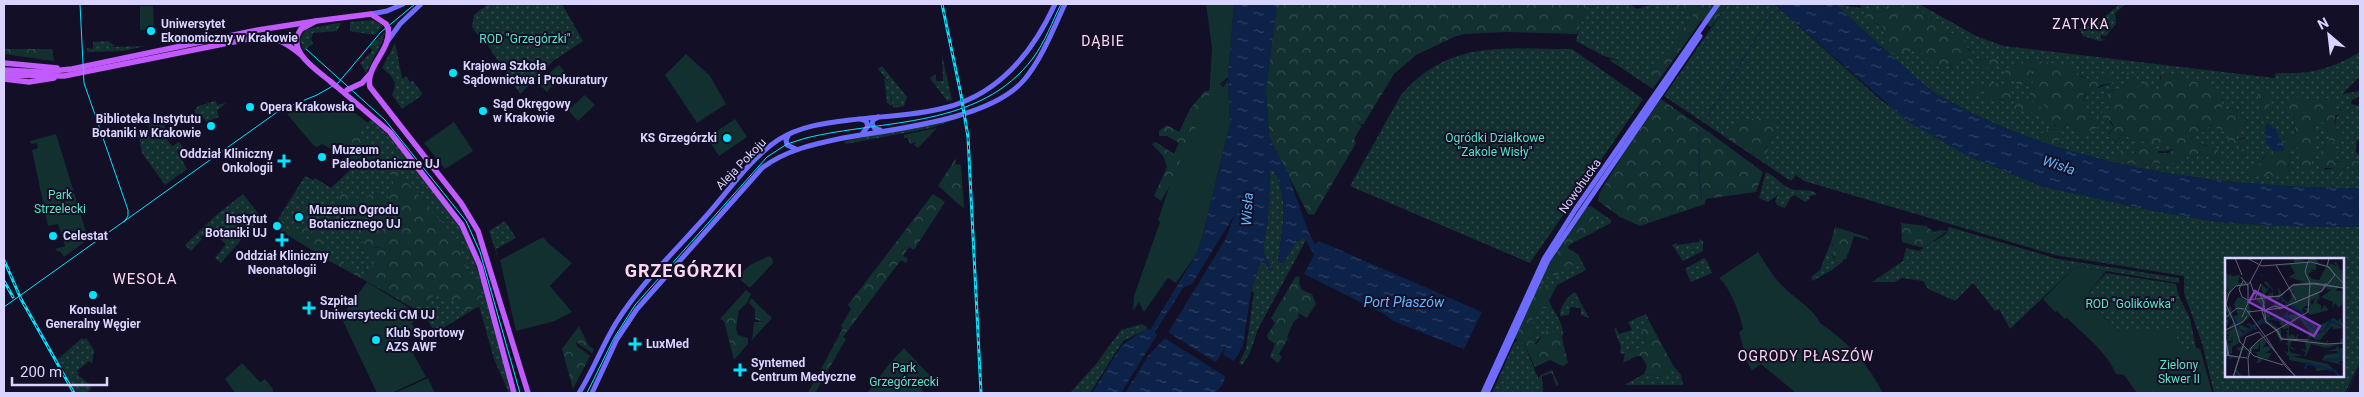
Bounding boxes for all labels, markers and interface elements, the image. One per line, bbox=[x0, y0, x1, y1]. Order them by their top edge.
north arrow bbox=[2304, 10, 2354, 60]
text: N bbox=[2315, 14, 2331, 33]
district label: ZATYKA bbox=[2052, 16, 2110, 32]
place label: Uniwersytet Ekonomiczny w Krakowie bbox=[161, 17, 298, 45]
marker: Uniwersytet Ekonomiczny w Krakowie bbox=[145, 25, 157, 37]
park label: ROD "Grzegórzki" bbox=[479, 32, 571, 46]
district label: DĄBIE bbox=[1081, 33, 1125, 49]
place label: Krajowa Szkoła Sądownictwa i Prokuratury bbox=[463, 59, 608, 87]
marker: Krajowa Szkoła Sądownictwa i Prokuratury bbox=[447, 67, 459, 79]
place label: Sąd Okręgowy w Krakowie bbox=[493, 97, 571, 125]
place label: Opera Krakowska bbox=[260, 100, 355, 114]
marker: Opera Krakowska bbox=[244, 101, 256, 113]
marker: Sąd Okręgowy w Krakowie bbox=[477, 105, 489, 117]
place label: Biblioteka Instytutu Botaniki w Krakowie bbox=[92, 112, 202, 140]
marker: Biblioteka Instytutu Botaniki w Krakowie bbox=[205, 120, 217, 132]
place label: KS Grzegórzki bbox=[640, 131, 717, 145]
park label: Ogródki Działkowe "Zakole Wisły" bbox=[1445, 131, 1545, 159]
marker: KS Grzegórzki bbox=[721, 132, 733, 144]
street label: Aleja Pokoju bbox=[713, 135, 769, 193]
place label: Muzeum Paleobotaniczne UJ bbox=[332, 143, 440, 171]
place label: Oddział Kliniczny Onkologii bbox=[180, 147, 274, 175]
marker: Muzeum Paleobotaniczne UJ bbox=[316, 151, 328, 163]
water label: Wisła bbox=[2041, 152, 2077, 178]
marker: Oddział Kliniczny Onkologii bbox=[277, 154, 291, 168]
street label: Nowohucka bbox=[1556, 156, 1604, 216]
park label: Park Strzelecki bbox=[34, 188, 86, 216]
water label: Wisła bbox=[1238, 192, 1256, 226]
place label: Muzeum Ogrodu Botanicznego UJ bbox=[309, 203, 401, 231]
marker: Muzeum Ogrodu Botanicznego UJ bbox=[293, 211, 305, 223]
place label: Instytut Botaniki UJ bbox=[205, 212, 267, 240]
marker: Instytut Botaniki UJ bbox=[271, 220, 283, 232]
place label: Celestat bbox=[63, 229, 108, 243]
marker: Celestat bbox=[47, 230, 59, 242]
marker: Oddział Kliniczny Neonatologii bbox=[275, 233, 289, 247]
place label: Oddział Kliniczny Neonatologii bbox=[235, 249, 330, 277]
inset map bbox=[2225, 258, 2344, 377]
district label: GRZEGÓRZKI bbox=[625, 260, 743, 281]
district label: WESOŁA bbox=[113, 270, 177, 288]
marker: Konsulat Generalny Węgier bbox=[87, 289, 99, 301]
place label: Szpital Uniwersytecki CM UJ bbox=[320, 294, 435, 322]
water label: Port Płaszów bbox=[1364, 294, 1445, 310]
park label: ROD "Golikówka" bbox=[2085, 297, 2175, 311]
marker: Szpital Uniwersytecki CM UJ bbox=[302, 301, 316, 315]
place label: Konsulat Generalny Węgier bbox=[45, 303, 141, 331]
place label: Klub Sportowy AZS AWF bbox=[386, 326, 465, 354]
marker: Klub Sportowy AZS AWF bbox=[370, 334, 382, 346]
marker: LuxMed bbox=[628, 337, 642, 351]
place label: LuxMed bbox=[646, 337, 689, 351]
district label: OGRODY PŁASZÓW bbox=[1738, 347, 1874, 364]
scale bar bbox=[12, 354, 108, 386]
place label: Syntemed Centrum Medyczne bbox=[751, 356, 856, 384]
park label: Zielony Skwer II bbox=[2158, 358, 2200, 386]
park label: Park Grzegórzecki bbox=[869, 361, 939, 389]
text: 200 m bbox=[20, 363, 62, 381]
marker: Syntemed Centrum Medyczne bbox=[733, 363, 747, 377]

